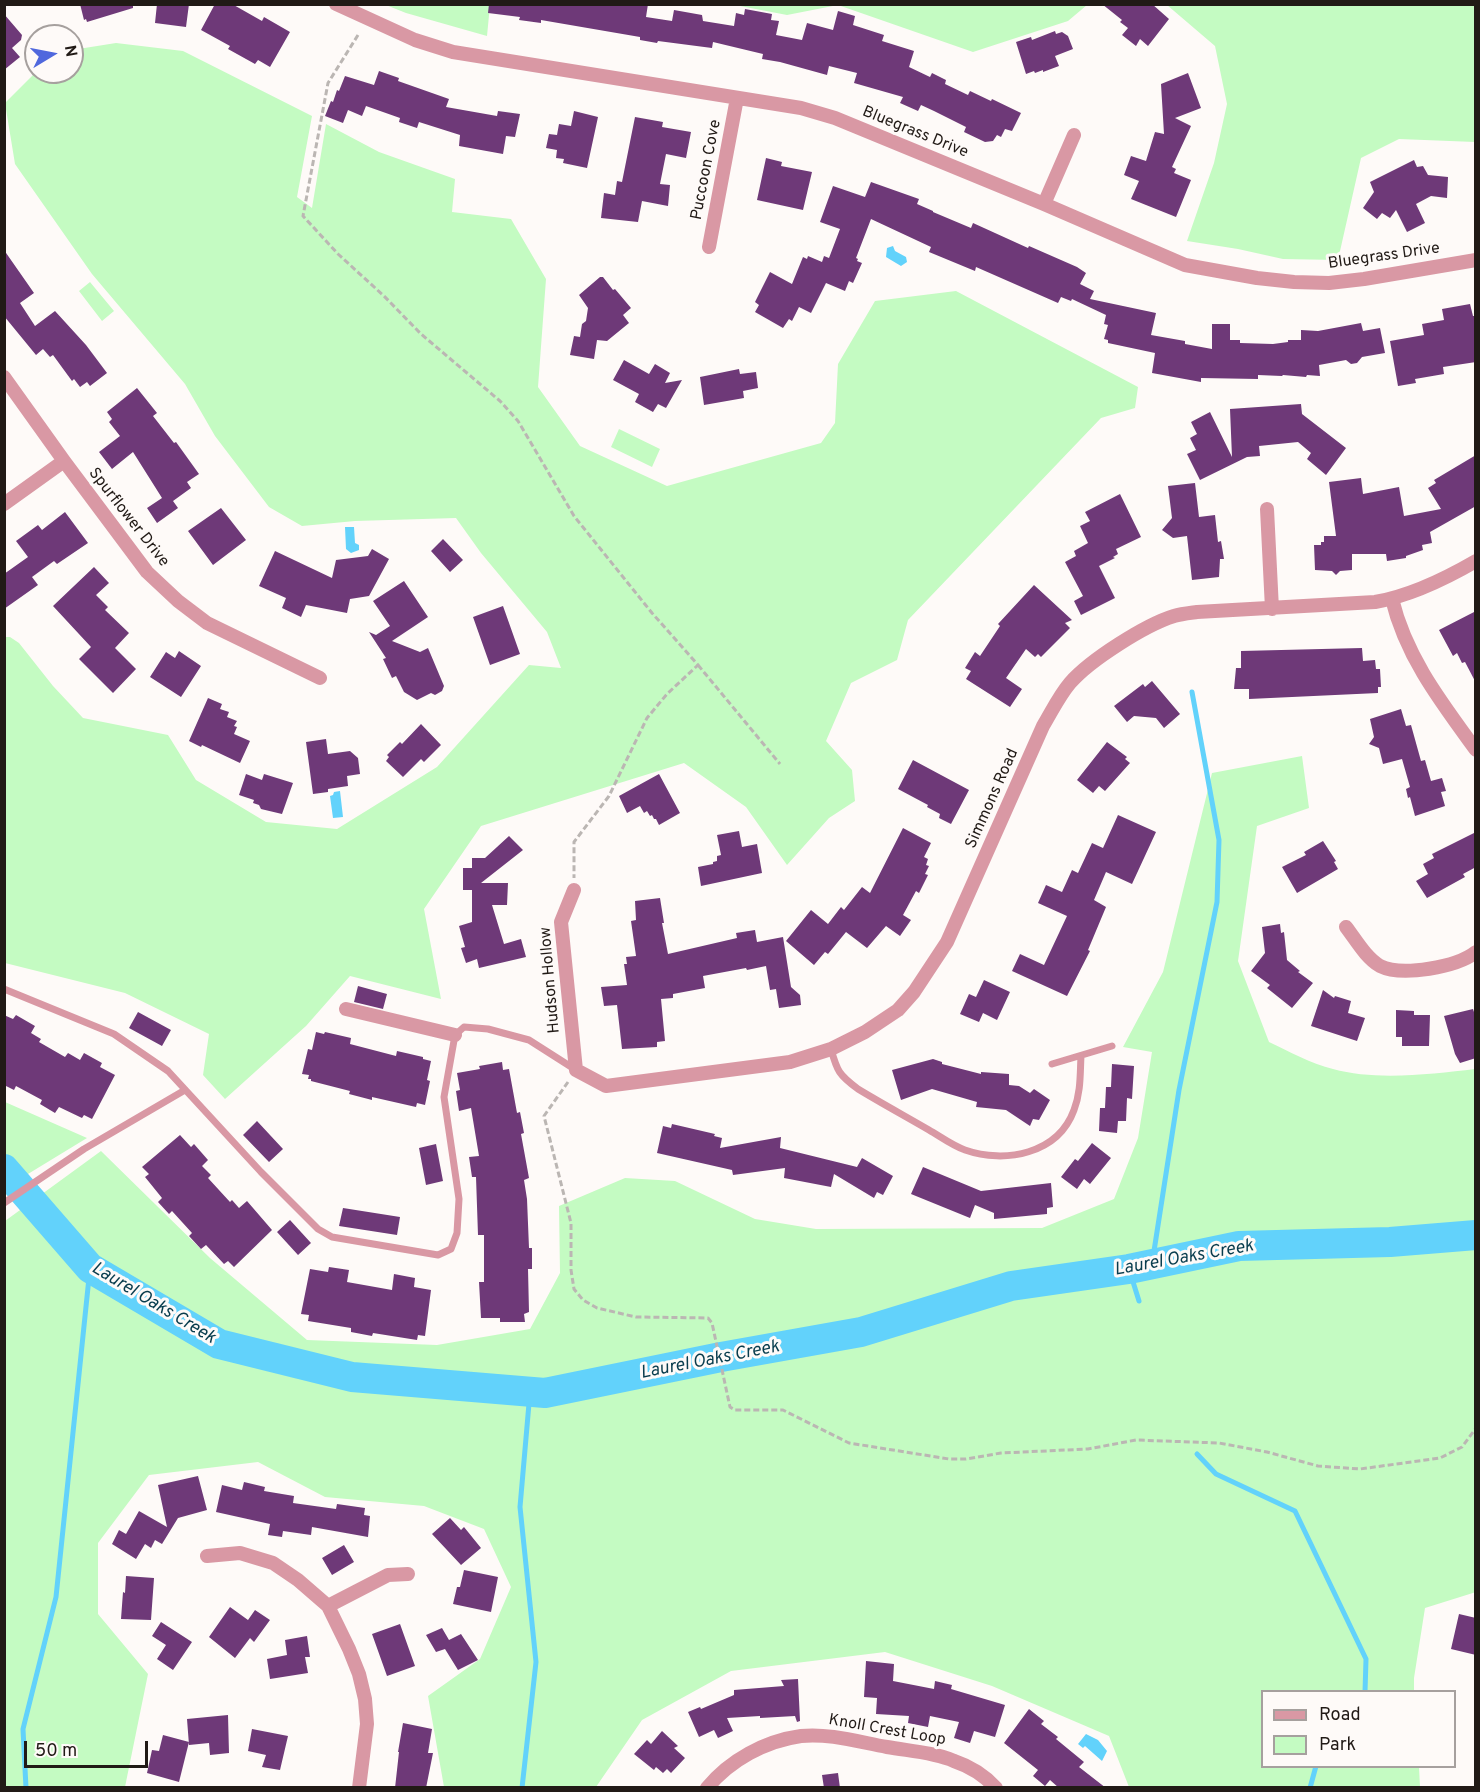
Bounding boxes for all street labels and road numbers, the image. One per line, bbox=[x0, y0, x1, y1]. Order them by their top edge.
street label: Bluegrass Drive bbox=[859, 103, 971, 163]
street label: Puccoon Cove bbox=[688, 118, 726, 222]
street label: Bluegrass Drive bbox=[1327, 240, 1441, 274]
street label: Spurflower Drive bbox=[83, 465, 173, 571]
street label: Simmons Road bbox=[962, 746, 1024, 852]
street label: Hudson Hollow bbox=[537, 926, 565, 1034]
street label: Knoll Crest Loop bbox=[827, 1711, 947, 1751]

